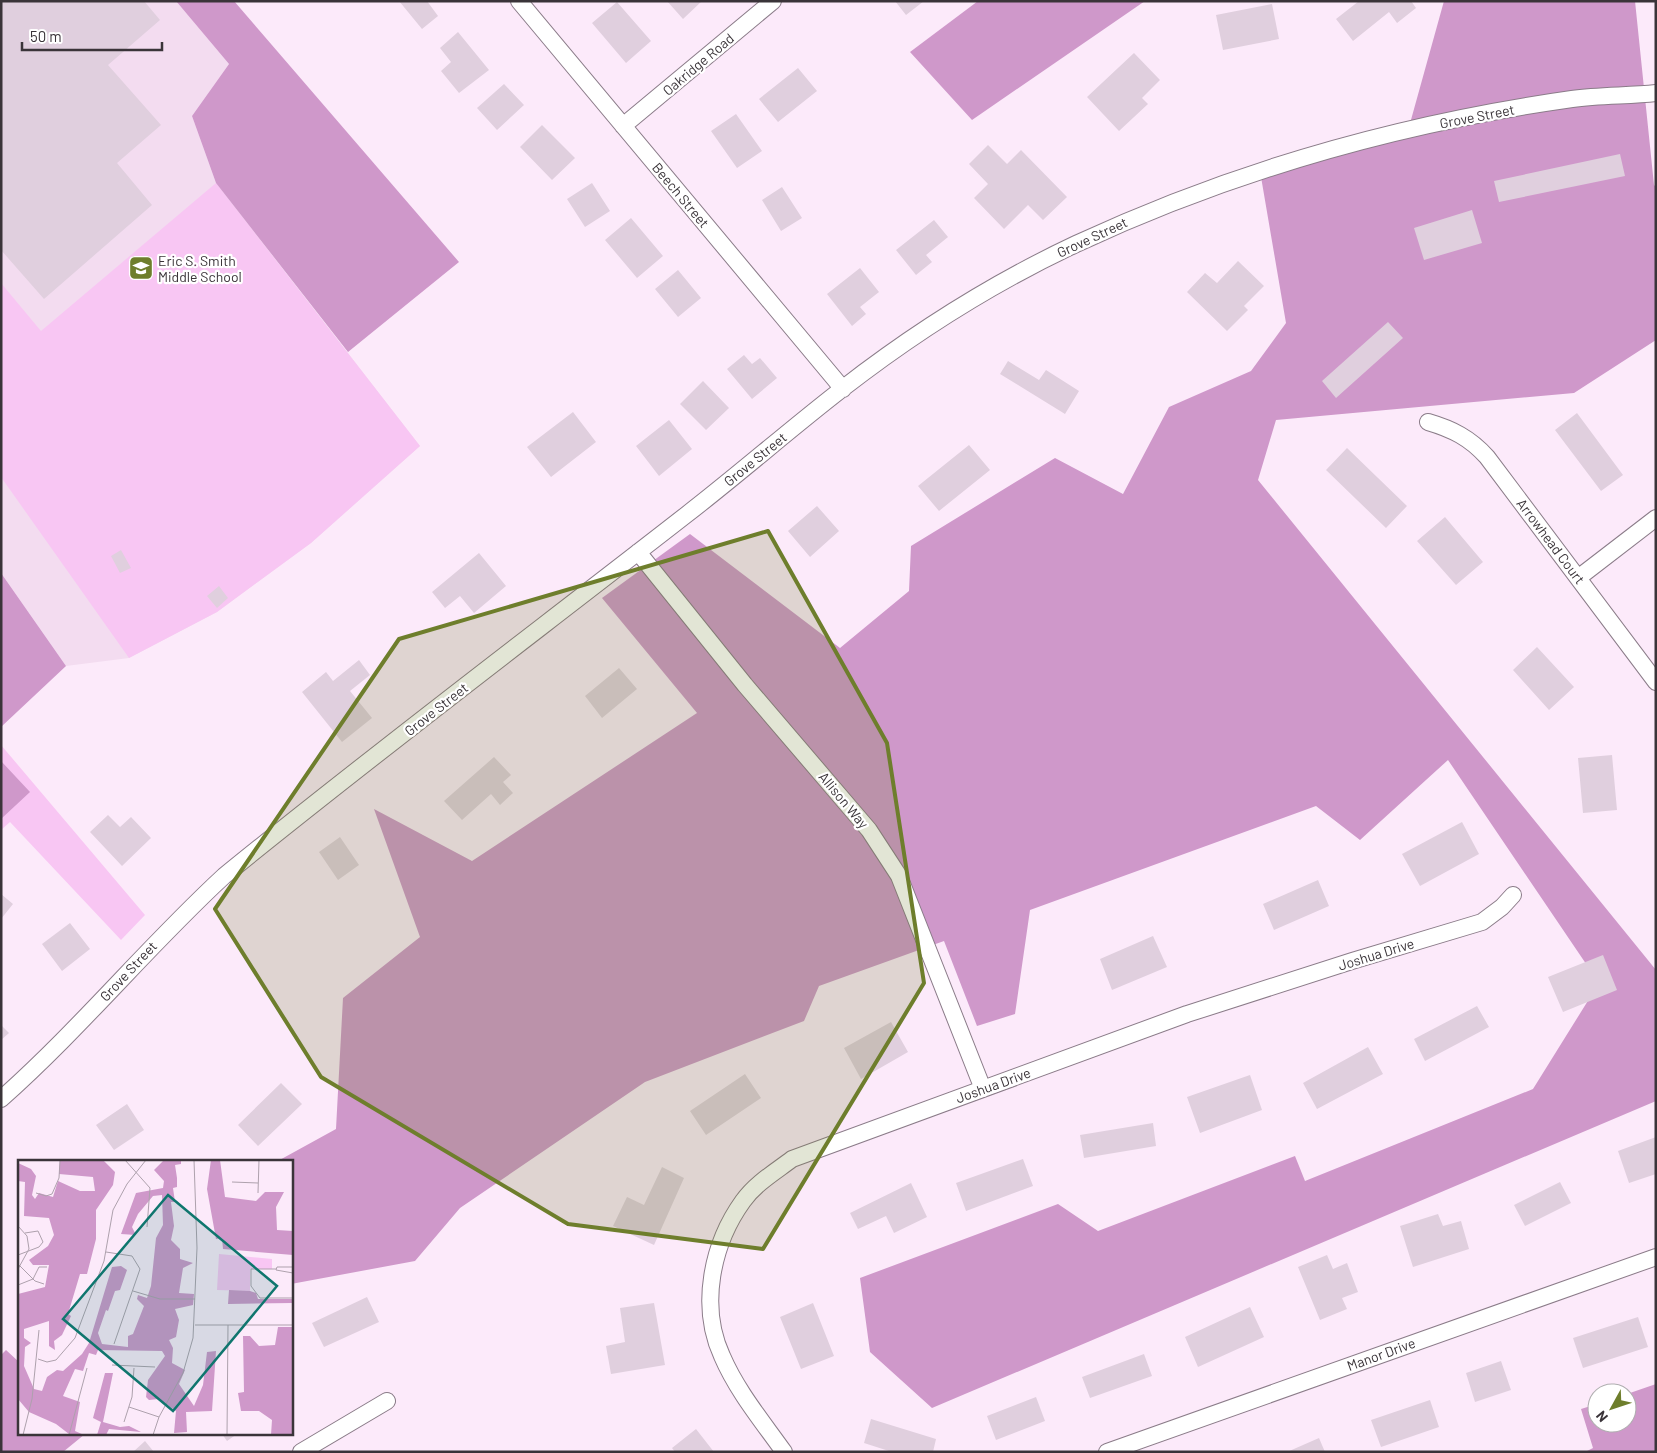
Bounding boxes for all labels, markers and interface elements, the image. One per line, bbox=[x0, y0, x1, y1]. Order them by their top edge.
scale bar bbox=[22, 20, 162, 52]
text: 50 m bbox=[30, 27, 62, 45]
street label: Oakridge Road bbox=[659, 29, 737, 99]
street label: Grove Street bbox=[1438, 100, 1516, 132]
street label: Beech Street bbox=[649, 159, 713, 231]
street label: Grove Street bbox=[1054, 213, 1130, 261]
place label: Eric S. Smith Middle School bbox=[158, 252, 242, 285]
school or university icon: Eric S. Smith Middle School bbox=[128, 255, 154, 281]
street label: Grove Street bbox=[720, 429, 790, 489]
street label: Arrowhead Court bbox=[1513, 495, 1589, 587]
street label: Grove Street bbox=[401, 679, 471, 739]
street label: Allison Way bbox=[816, 768, 873, 832]
street label: Joshua Drive bbox=[1336, 934, 1416, 974]
street label: Grove Street bbox=[96, 937, 160, 1005]
street label: Joshua Drive bbox=[953, 1064, 1033, 1106]
inset map bbox=[18, 1160, 292, 1436]
street label: Manor Drive bbox=[1345, 1334, 1417, 1374]
north arrow bbox=[1587, 1383, 1637, 1433]
text: N bbox=[1592, 1408, 1611, 1426]

